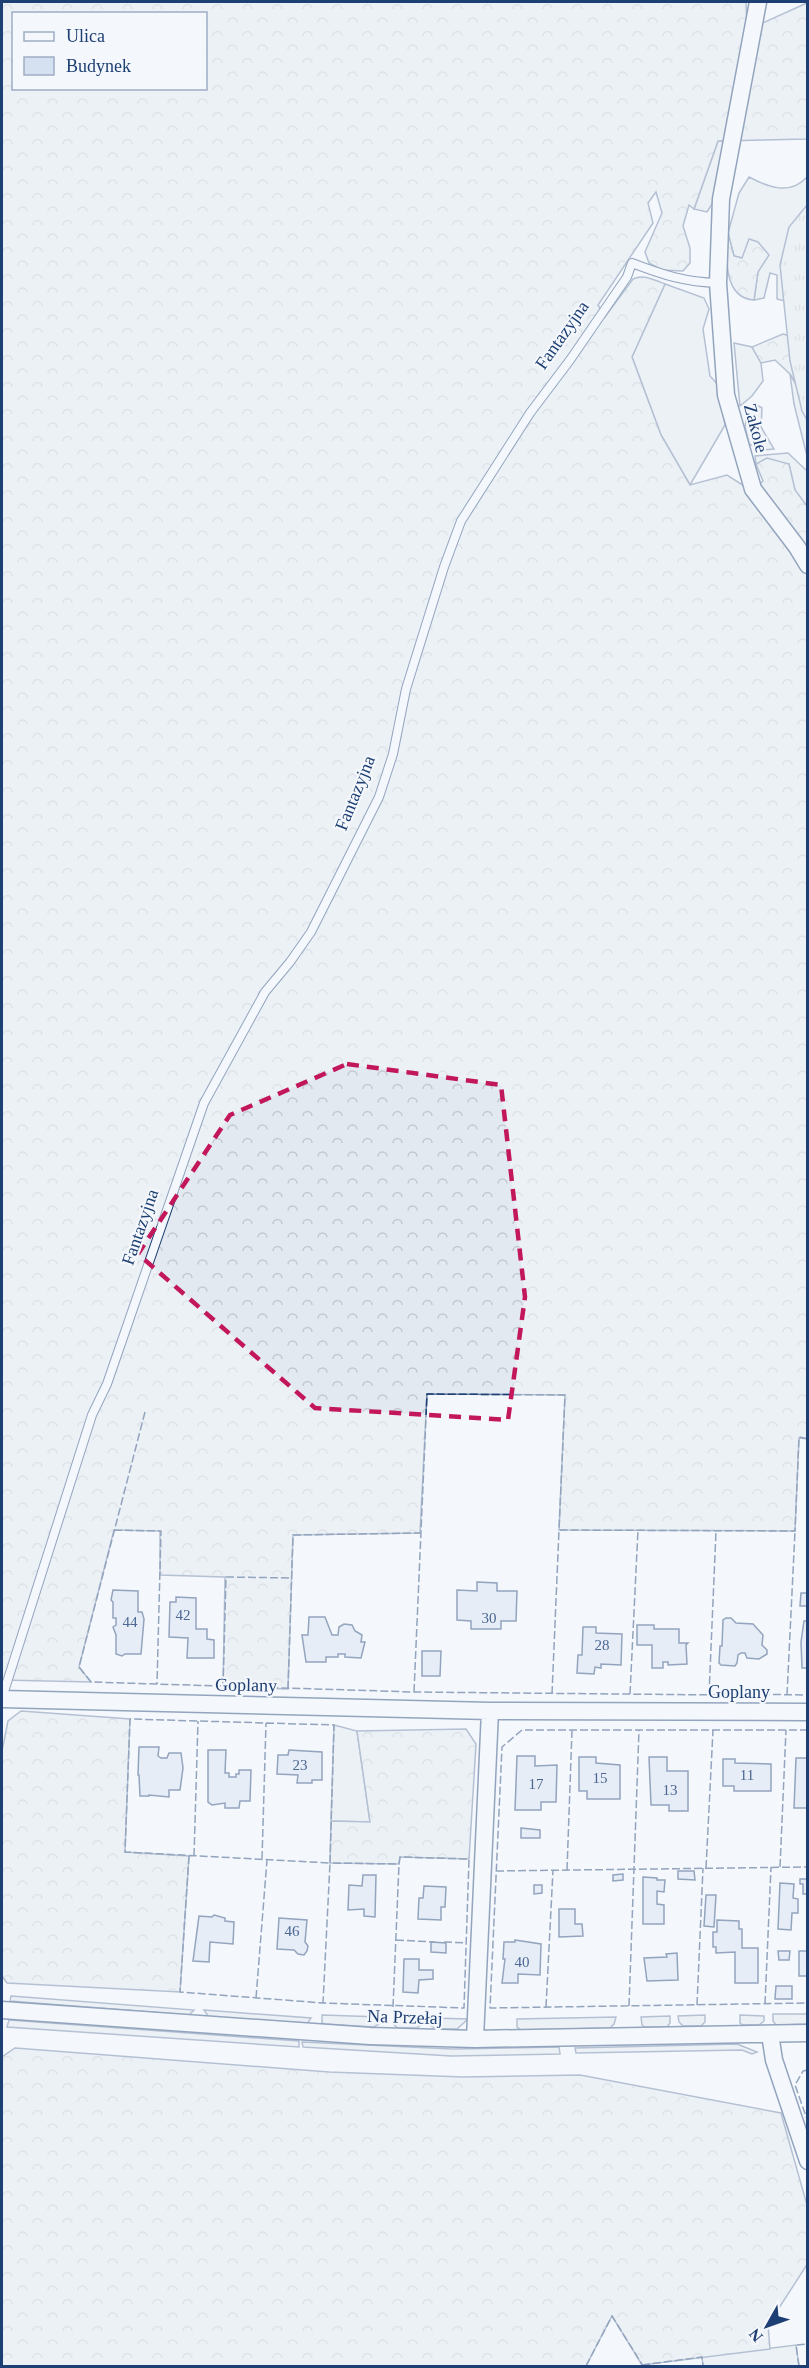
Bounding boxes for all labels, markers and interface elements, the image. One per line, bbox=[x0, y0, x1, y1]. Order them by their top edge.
legend bbox=[12, 12, 207, 90]
text: Ulica bbox=[66, 26, 105, 46]
text: Budynek bbox=[66, 56, 131, 76]
street label: Fantazyjna bbox=[531, 297, 593, 373]
street label: Zakole bbox=[740, 401, 772, 455]
street label: Fantazyjna bbox=[331, 753, 379, 833]
street label: Fantazyjna bbox=[118, 1186, 162, 1268]
house number: 42 bbox=[176, 1607, 191, 1623]
house number: 30 bbox=[482, 1610, 497, 1626]
house number: 44 bbox=[123, 1614, 138, 1630]
house number: 28 bbox=[595, 1637, 610, 1653]
street label: Goplany bbox=[215, 1674, 277, 1696]
street label: Goplany bbox=[708, 1682, 770, 1702]
house number: 23 bbox=[293, 1757, 308, 1773]
house number: 11 bbox=[740, 1767, 754, 1783]
house number: 15 bbox=[593, 1770, 608, 1786]
house number: 17 bbox=[529, 1776, 544, 1792]
house number: 13 bbox=[663, 1782, 678, 1798]
house number: 46 bbox=[285, 1923, 300, 1939]
house number: 40 bbox=[515, 1954, 530, 1970]
street label: Na Przełaj bbox=[367, 2006, 443, 2028]
north arrow bbox=[737, 2296, 797, 2356]
text: N bbox=[745, 2325, 766, 2345]

